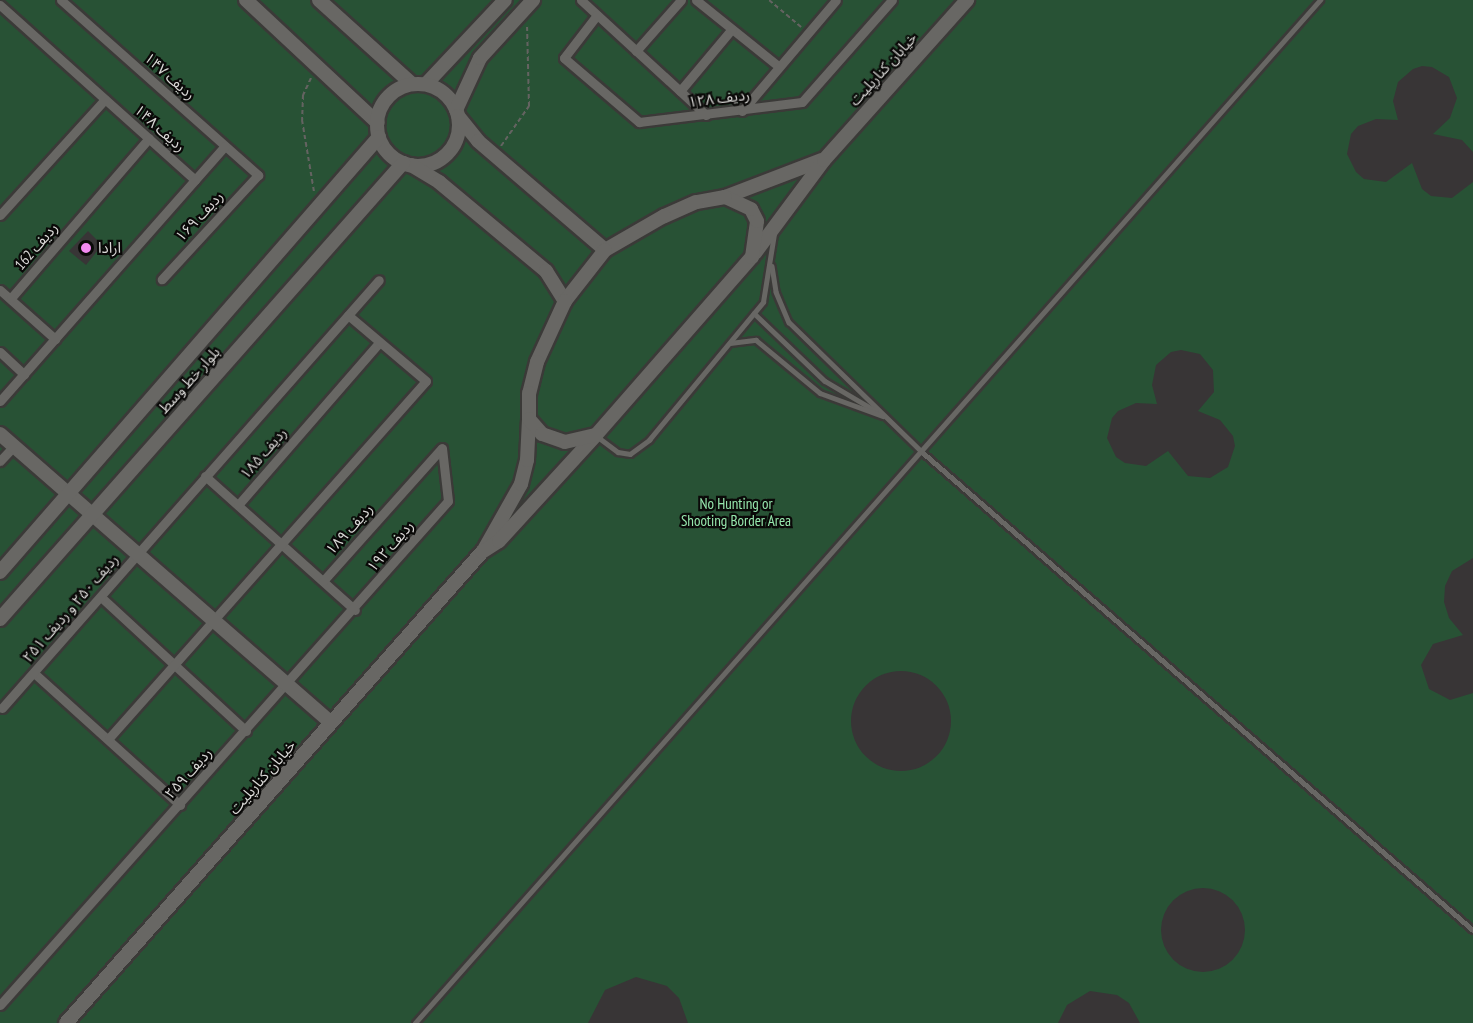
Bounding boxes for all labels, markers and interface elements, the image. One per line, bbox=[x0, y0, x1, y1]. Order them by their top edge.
street label: خیابان کنارپلیت bbox=[845, 29, 921, 109]
street label: ردیف ۱۴۷ bbox=[141, 49, 199, 103]
street label: ردیف ۱۲۸ bbox=[687, 85, 751, 111]
street label: ردیف ۱۴۸ bbox=[131, 101, 189, 155]
street label: ردیف ۱۶۹ bbox=[171, 187, 227, 245]
street label: ردیف 162 bbox=[11, 219, 61, 273]
place label: ارادا bbox=[98, 239, 121, 257]
marker: ارادا bbox=[79, 241, 93, 255]
street label: بلوار خط وسط bbox=[154, 343, 224, 417]
street label: ردیف ۱۸۵ bbox=[236, 424, 290, 482]
park label: No Hunting or Shooting Border Area bbox=[681, 494, 791, 529]
street label: ردیف ۱۸۹ bbox=[322, 500, 376, 558]
street label: ردیف ۱۹۲ bbox=[363, 517, 417, 575]
street label: ردیف ۲۵۰ و ردیف ۲۵۱ bbox=[18, 550, 122, 666]
street label: خیابان کنارپلیت bbox=[225, 736, 299, 818]
street label: ردیف ۲۵۹ bbox=[161, 744, 215, 802]

